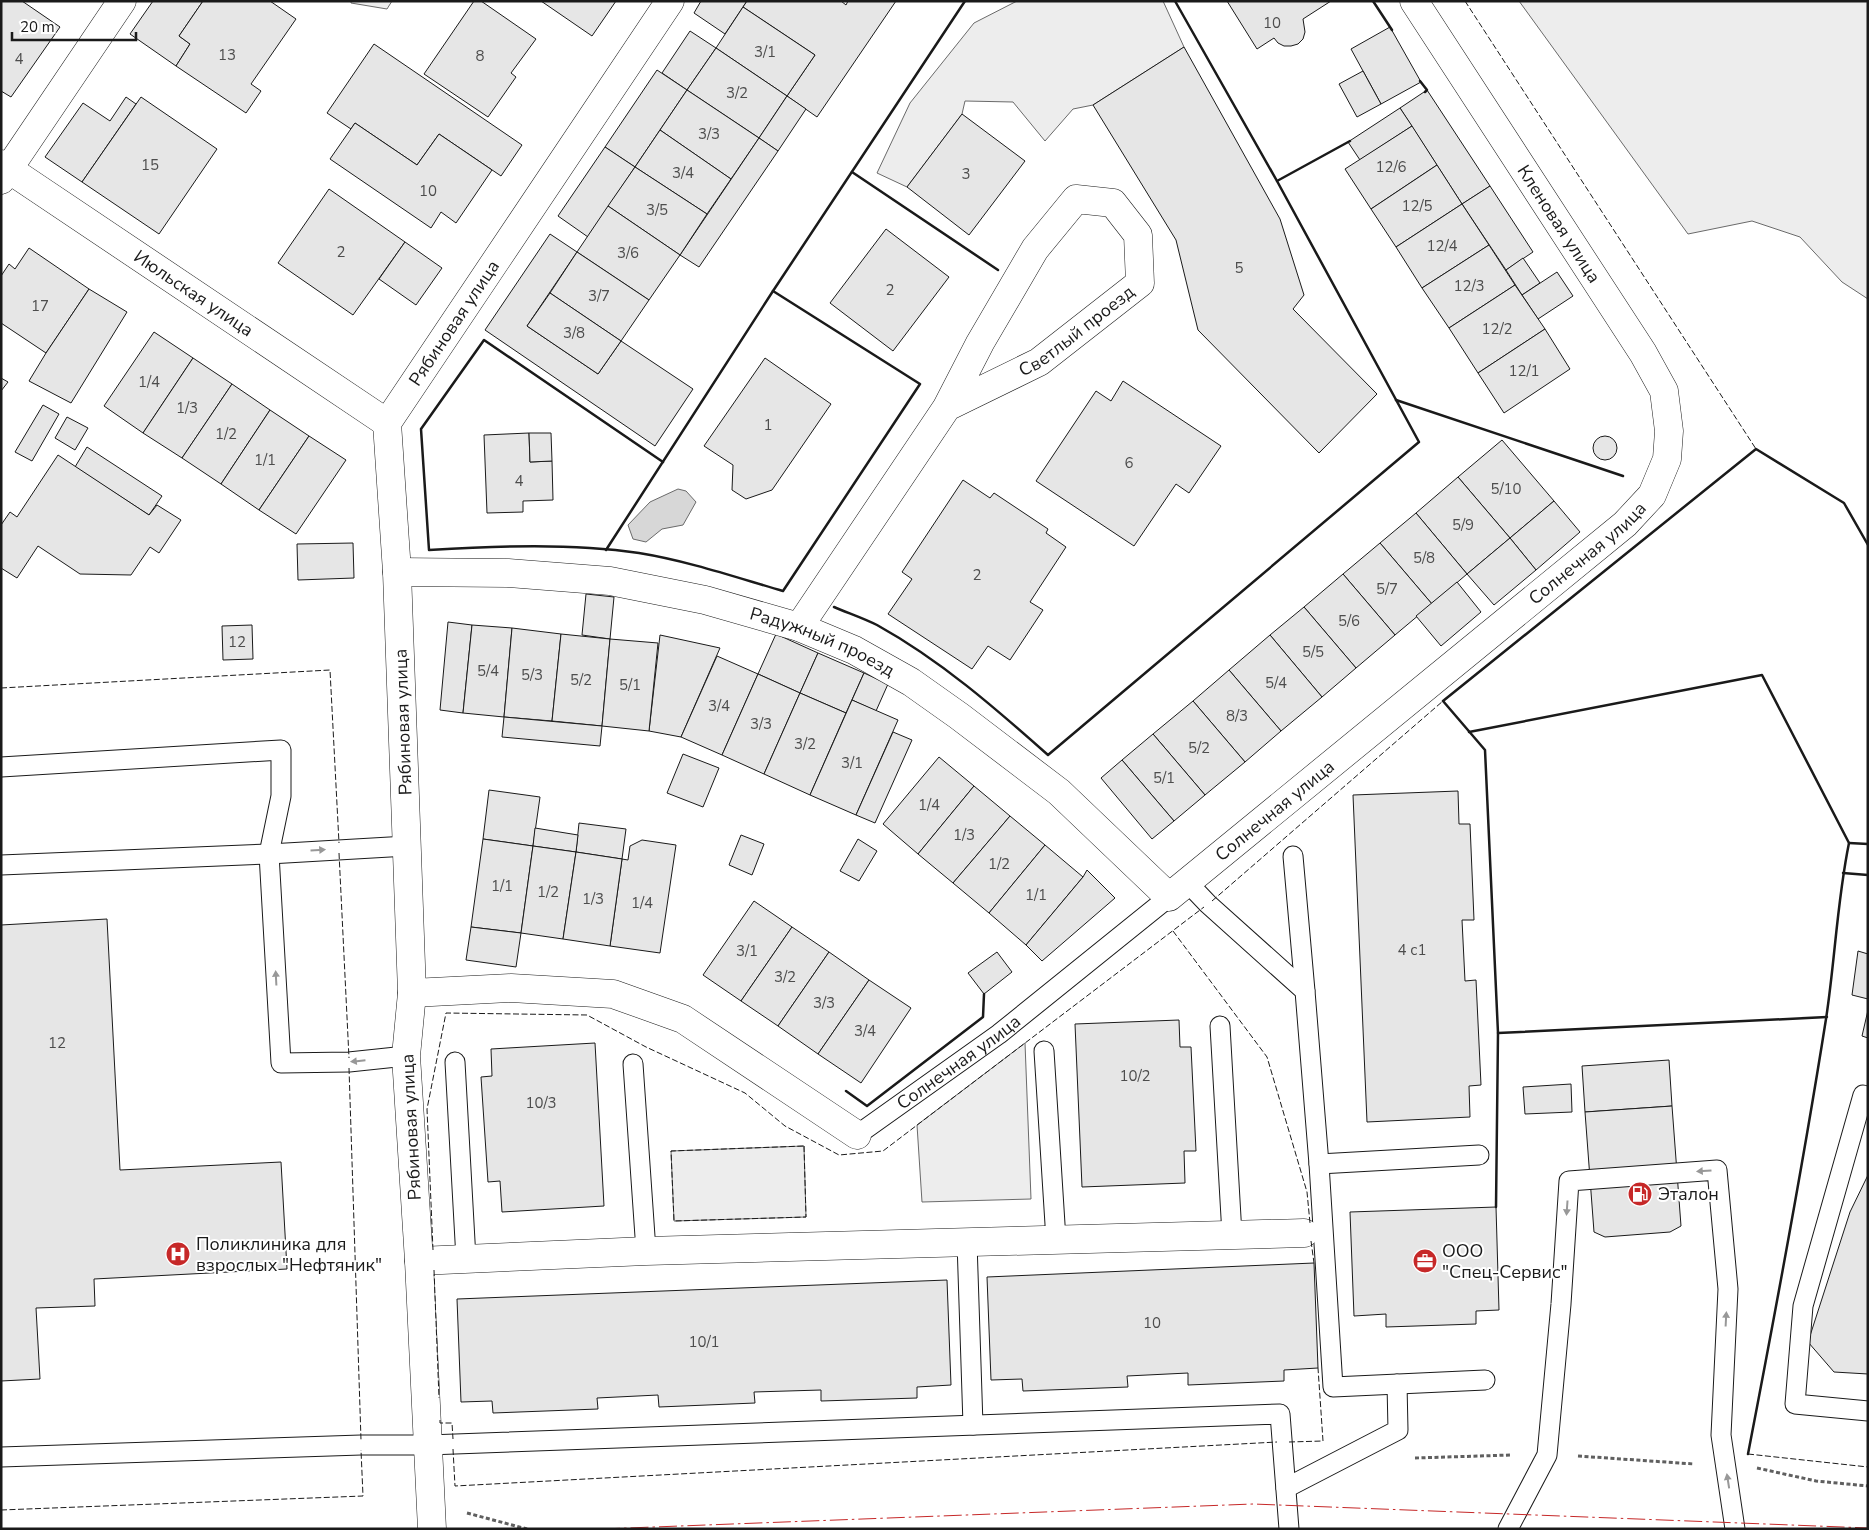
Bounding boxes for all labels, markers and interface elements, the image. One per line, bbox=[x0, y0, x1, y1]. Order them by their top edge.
scale bar bbox=[12, 10, 136, 42]
house number: 10 bbox=[1263, 13, 1281, 33]
text: 20 m bbox=[20, 17, 55, 37]
house number: 3/1 bbox=[754, 42, 776, 62]
house number: 13 bbox=[218, 45, 236, 65]
house number: 8 bbox=[475, 46, 485, 66]
house number: 4 bbox=[14, 49, 24, 69]
house number: 3/2 bbox=[726, 83, 748, 103]
house number: 3/3 bbox=[698, 124, 720, 144]
house number: 15 bbox=[141, 155, 159, 175]
house number: 12/6 bbox=[1375, 157, 1407, 177]
street label: Кленовая улица bbox=[1512, 160, 1606, 288]
house number: 3/4 bbox=[672, 163, 694, 183]
house number: 3 bbox=[961, 164, 971, 184]
house number: 10 bbox=[419, 181, 437, 201]
house number: 12/5 bbox=[1401, 196, 1433, 216]
house number: 3/5 bbox=[646, 200, 668, 220]
house number: 12/4 bbox=[1426, 236, 1458, 256]
house number: 2 bbox=[336, 242, 346, 262]
house number: 3/6 bbox=[617, 243, 639, 263]
street label: Июльская улица bbox=[129, 244, 258, 342]
street label: Рябиновая улица bbox=[403, 255, 505, 391]
house number: 5 bbox=[1234, 258, 1244, 278]
house number: 12/3 bbox=[1453, 276, 1485, 296]
house number: 2 bbox=[885, 280, 895, 300]
street label: Светлый проезд bbox=[1015, 280, 1140, 382]
house number: 3/7 bbox=[588, 286, 610, 306]
house number: 17 bbox=[31, 296, 49, 316]
house number: 12/2 bbox=[1481, 319, 1513, 339]
house number: 3/8 bbox=[563, 323, 585, 343]
house number: 12/1 bbox=[1508, 361, 1540, 381]
house number: 1/4 bbox=[138, 372, 160, 392]
house number: 1/3 bbox=[176, 398, 198, 418]
house number: 1 bbox=[763, 415, 773, 435]
house number: 1/2 bbox=[215, 424, 237, 444]
house number: 1/1 bbox=[254, 450, 276, 470]
house number: 6 bbox=[1124, 453, 1134, 473]
house number: 4 bbox=[514, 471, 524, 491]
house number: 5/10 bbox=[1490, 479, 1522, 499]
street label: Солнечная улица bbox=[1523, 497, 1652, 610]
house number: 5/9 bbox=[1452, 515, 1474, 535]
house number: 5/8 bbox=[1413, 548, 1435, 568]
house number: 2 bbox=[972, 565, 982, 585]
house number: 5/7 bbox=[1376, 579, 1398, 599]
street label: Радужный проезд bbox=[747, 602, 899, 683]
house number: 5/6 bbox=[1338, 611, 1360, 631]
house number: 12 bbox=[228, 632, 246, 652]
house number: 5/5 bbox=[1302, 642, 1324, 662]
street label: Рябиновая улица bbox=[388, 648, 418, 796]
house number: 5/4 bbox=[477, 661, 499, 681]
house number: 5/3 bbox=[521, 665, 543, 685]
house number: 5/2 bbox=[570, 670, 592, 690]
house number: 5/4 bbox=[1265, 673, 1287, 693]
house number: 5/1 bbox=[619, 675, 641, 695]
house number: 3/4 bbox=[708, 696, 730, 716]
house number: 8/3 bbox=[1226, 706, 1248, 726]
house number: 3/3 bbox=[750, 714, 772, 734]
house number: 3/2 bbox=[794, 734, 816, 754]
house number: 5/2 bbox=[1188, 738, 1210, 758]
house number: 3/1 bbox=[841, 753, 863, 773]
street label: Солнечная улица bbox=[1210, 755, 1339, 867]
house number: 5/1 bbox=[1153, 768, 1175, 788]
house number: 1/4 bbox=[918, 795, 940, 815]
house number: 1/3 bbox=[953, 825, 975, 845]
one-way arrow bbox=[310, 846, 326, 854]
house number: 1/2 bbox=[988, 854, 1010, 874]
house number: 1/1 bbox=[491, 876, 513, 896]
house number: 1/2 bbox=[537, 882, 559, 902]
house number: 1/1 bbox=[1025, 885, 1047, 905]
house number: 1/3 bbox=[582, 889, 604, 909]
house number: 1/4 bbox=[631, 893, 653, 913]
house number: 4 с1 bbox=[1398, 940, 1426, 960]
house number: 3/1 bbox=[736, 941, 758, 961]
house number: 3/2 bbox=[774, 967, 796, 987]
one-way arrow bbox=[271, 970, 279, 986]
house number: 3/3 bbox=[813, 993, 835, 1013]
street label: Солнечная улица bbox=[892, 1009, 1026, 1115]
house number: 3/4 bbox=[854, 1021, 876, 1041]
house number: 12 bbox=[48, 1033, 66, 1053]
street label: Рябиновая улица bbox=[395, 1053, 427, 1201]
one-way arrow bbox=[349, 1057, 365, 1065]
house number: 10/2 bbox=[1119, 1066, 1151, 1086]
house number: 10/3 bbox=[525, 1093, 557, 1113]
one-way arrow bbox=[1696, 1167, 1712, 1175]
fuel station icon: Эталон bbox=[1627, 1181, 1653, 1207]
place label: Эталон bbox=[1658, 1182, 1719, 1206]
one-way arrow bbox=[1563, 1200, 1571, 1216]
place label: Поликлиника для взрослых "Нефтяник" bbox=[196, 1232, 382, 1277]
place label: ООО "Спец-Сервис" bbox=[1442, 1239, 1568, 1284]
hospital icon: Поликлиника для взрослых "Нефтяник" bbox=[165, 1241, 191, 1267]
office icon: ООО "Спец-Сервис" bbox=[1412, 1248, 1438, 1274]
one-way arrow bbox=[1723, 1310, 1731, 1326]
house number: 10 bbox=[1143, 1313, 1161, 1333]
house number: 10/1 bbox=[688, 1332, 720, 1352]
one-way arrow bbox=[1724, 1472, 1732, 1488]

